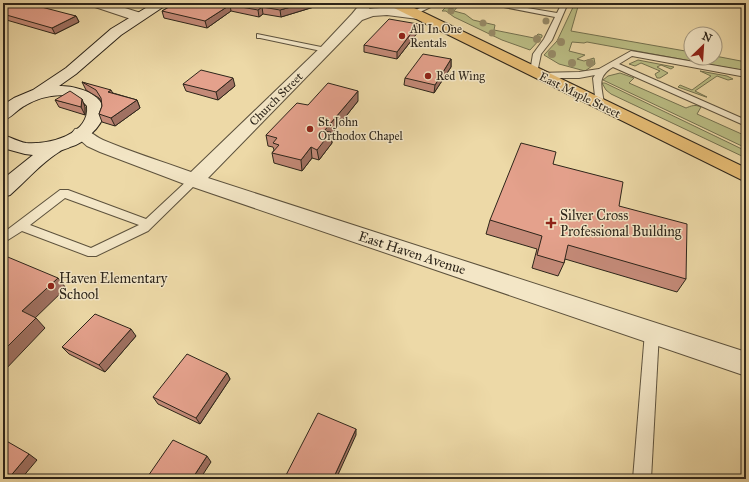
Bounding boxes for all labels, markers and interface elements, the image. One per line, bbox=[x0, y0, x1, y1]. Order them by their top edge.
place label: All In One Rentals bbox=[409, 22, 462, 50]
north arrow bbox=[683, 26, 723, 66]
text: N bbox=[700, 30, 715, 46]
marker: All In One Rentals bbox=[397, 31, 407, 41]
street label: Church Street bbox=[246, 69, 306, 129]
place label: Red Wing bbox=[436, 69, 485, 84]
street label: East Maple Street bbox=[537, 69, 624, 121]
marker: Red Wing bbox=[423, 71, 433, 81]
place label: St. John Orthodox Chapel bbox=[318, 115, 404, 143]
marker: St. John Orthodox Chapel bbox=[305, 124, 315, 134]
place label: Silver Cross Professional Building bbox=[560, 207, 682, 240]
marker: Silver Cross Professional Building bbox=[545, 217, 557, 229]
street label: East Haven Avenue bbox=[356, 228, 468, 278]
place label: Haven Elementary School bbox=[59, 270, 168, 303]
marker: Haven Elementary School bbox=[46, 281, 56, 291]

